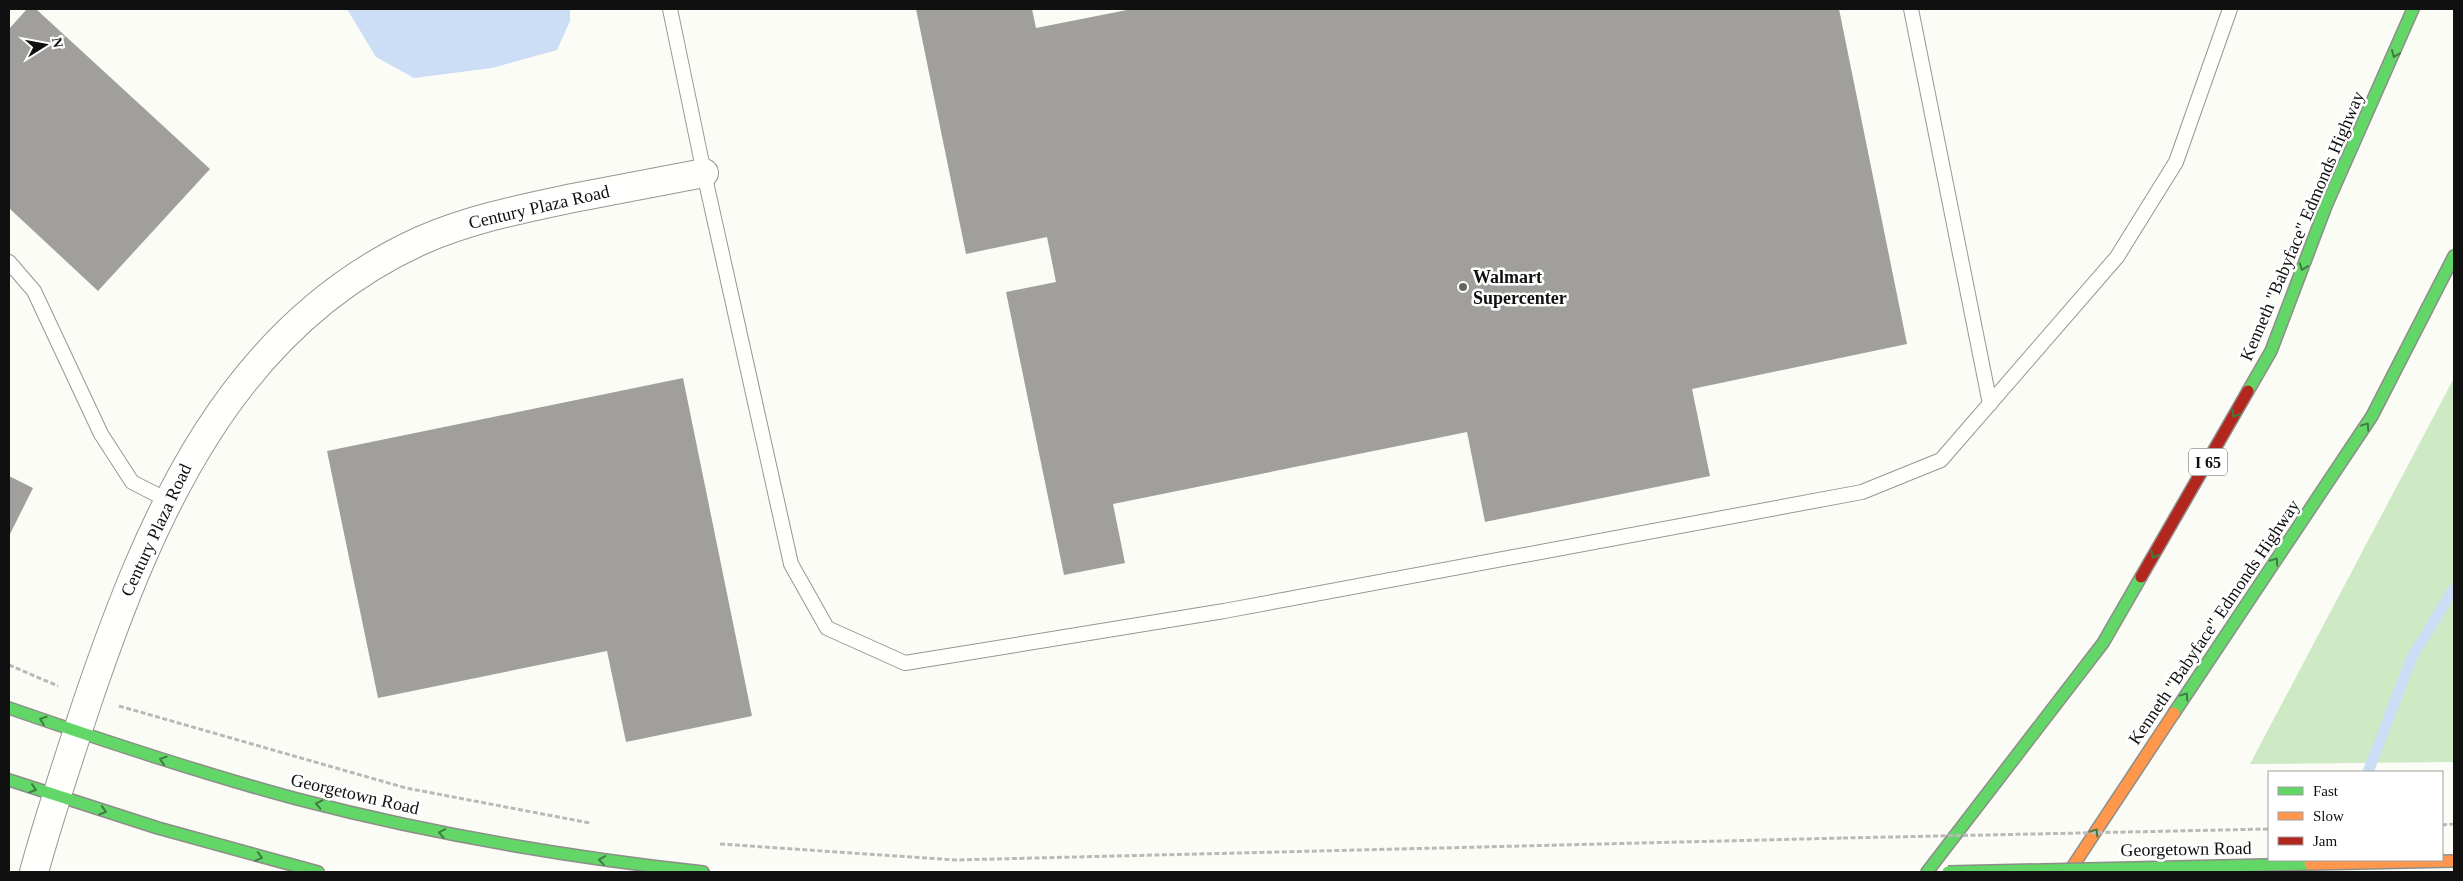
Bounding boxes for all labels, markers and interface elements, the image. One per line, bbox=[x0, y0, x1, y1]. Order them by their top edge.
north arrow bbox=[20, 20, 70, 70]
text: N bbox=[49, 36, 66, 49]
one-way arrow bbox=[2390, 49, 2401, 58]
street label: Kenneth "Babyface" Edmonds Highway bbox=[2236, 88, 2368, 364]
street label: Century Plaza Road bbox=[467, 181, 611, 233]
one-way arrow bbox=[2299, 263, 2309, 271]
place label: Walmart Supercenter bbox=[1473, 267, 1567, 308]
marker: Walmart Supercenter bbox=[1457, 281, 1469, 293]
one-way arrow bbox=[2231, 409, 2241, 418]
one-way arrow bbox=[2360, 422, 2369, 432]
road number: I 65 bbox=[2189, 448, 2227, 476]
street label: Century Plaza Road bbox=[117, 461, 195, 599]
street label: Kenneth "Babyface" Edmonds Highway bbox=[2124, 496, 2304, 748]
one-way arrow bbox=[2150, 550, 2160, 559]
one-way arrow bbox=[2269, 557, 2278, 567]
one-way arrow bbox=[2179, 692, 2188, 702]
one-way arrow bbox=[39, 716, 48, 726]
one-way arrow bbox=[159, 756, 168, 766]
street label: Georgetown Road bbox=[289, 770, 421, 818]
legend bbox=[2268, 771, 2443, 861]
one-way arrow bbox=[28, 783, 36, 793]
text: Fast bbox=[2313, 783, 2339, 799]
one-way arrow bbox=[315, 799, 324, 810]
one-way arrow bbox=[99, 805, 107, 815]
text: Slow bbox=[2313, 808, 2344, 824]
one-way arrow bbox=[438, 828, 446, 838]
one-way arrow bbox=[2089, 828, 2099, 837]
text: Jam bbox=[2313, 833, 2337, 849]
street label: Georgetown Road bbox=[2120, 838, 2252, 860]
one-way arrow bbox=[255, 851, 264, 862]
one-way arrow bbox=[598, 855, 606, 866]

